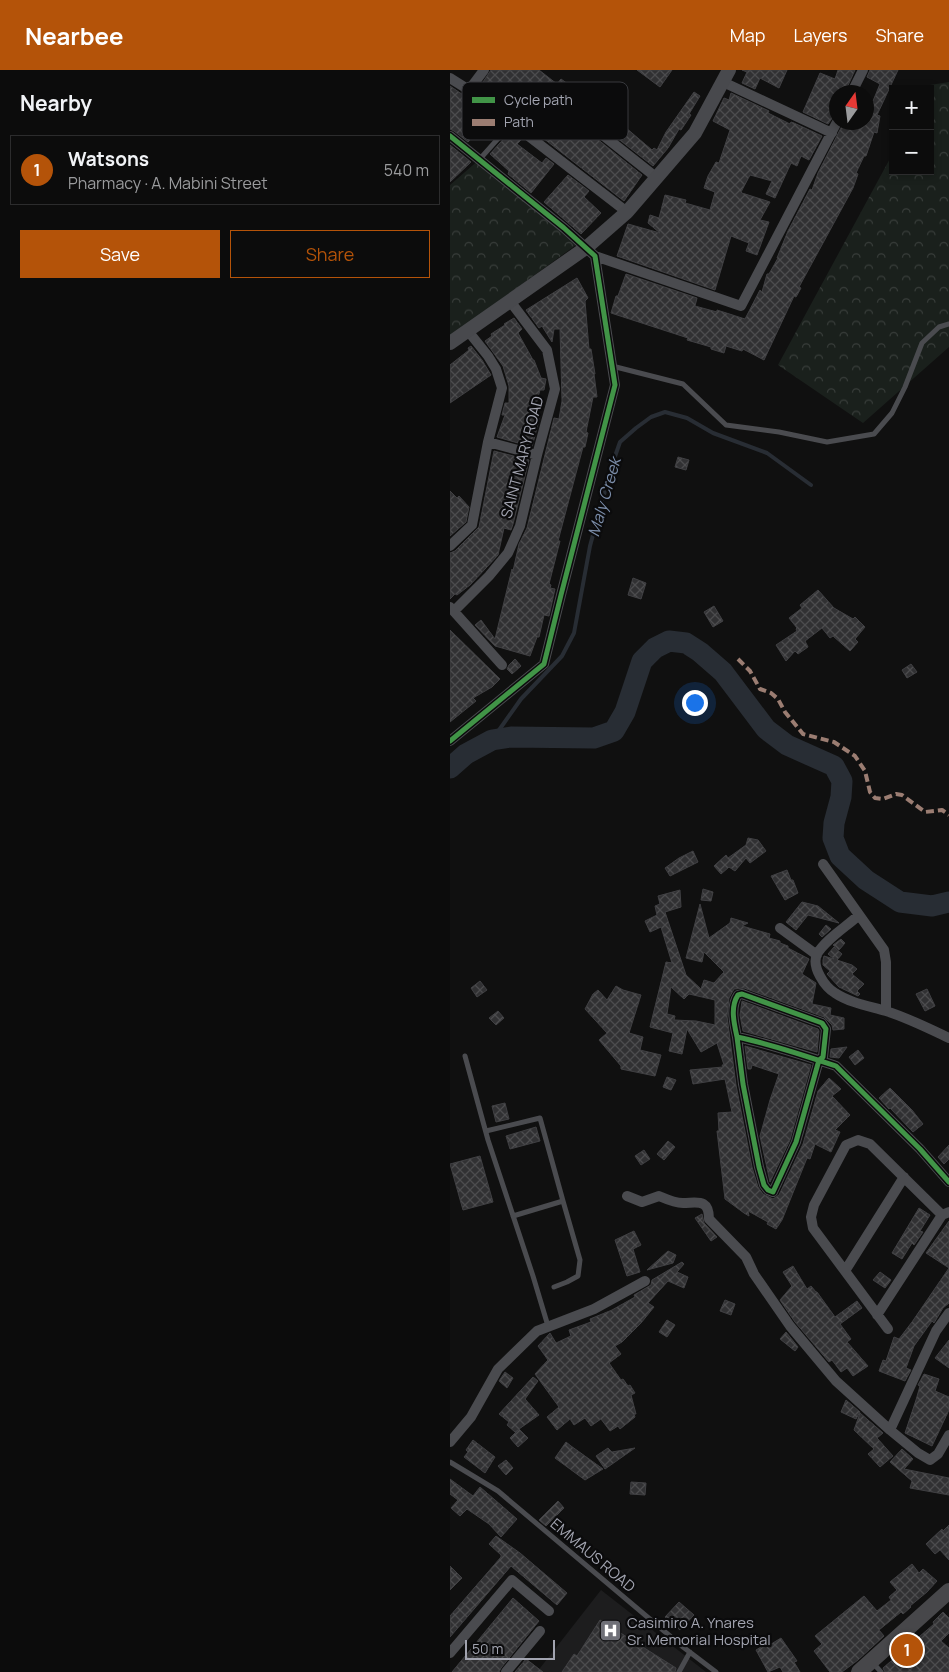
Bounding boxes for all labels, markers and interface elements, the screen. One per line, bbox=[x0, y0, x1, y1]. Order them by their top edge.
text: Nearbee bbox=[25, 19, 124, 52]
text: Map bbox=[730, 23, 765, 47]
text: Layers bbox=[793, 23, 847, 47]
text: Share bbox=[875, 23, 924, 47]
legend bbox=[462, 82, 628, 140]
north arrow bbox=[829, 85, 874, 130]
map controls bbox=[889, 85, 934, 175]
button: + bbox=[889, 85, 934, 130]
text: Nearby bbox=[20, 89, 92, 117]
text: Cycle path bbox=[504, 90, 573, 109]
text: Path bbox=[504, 112, 534, 131]
button: − bbox=[889, 130, 934, 175]
text: Watsons bbox=[68, 146, 149, 172]
text: 1 bbox=[33, 159, 41, 181]
text: 540 m bbox=[384, 159, 429, 181]
text: Pharmacy · A. Mabini Street bbox=[68, 172, 268, 194]
button: Save bbox=[20, 230, 220, 278]
button: Share bbox=[230, 230, 430, 278]
street label: SAINT MARY ROAD bbox=[496, 394, 548, 520]
water label: Maly Creek bbox=[582, 453, 626, 539]
your location bbox=[682, 690, 708, 716]
street label: EMMAUS ROAD bbox=[546, 1513, 640, 1597]
place label: Casimiro A. Ynares Sr. Memorial Hospital bbox=[627, 1612, 771, 1650]
hospital icon: Casimiro A. Ynares Sr. Memorial Hospital bbox=[599, 1619, 623, 1643]
pin: 1 bbox=[891, 1631, 923, 1669]
scale bar bbox=[465, 1637, 555, 1660]
text: 50 m bbox=[472, 1639, 503, 1658]

